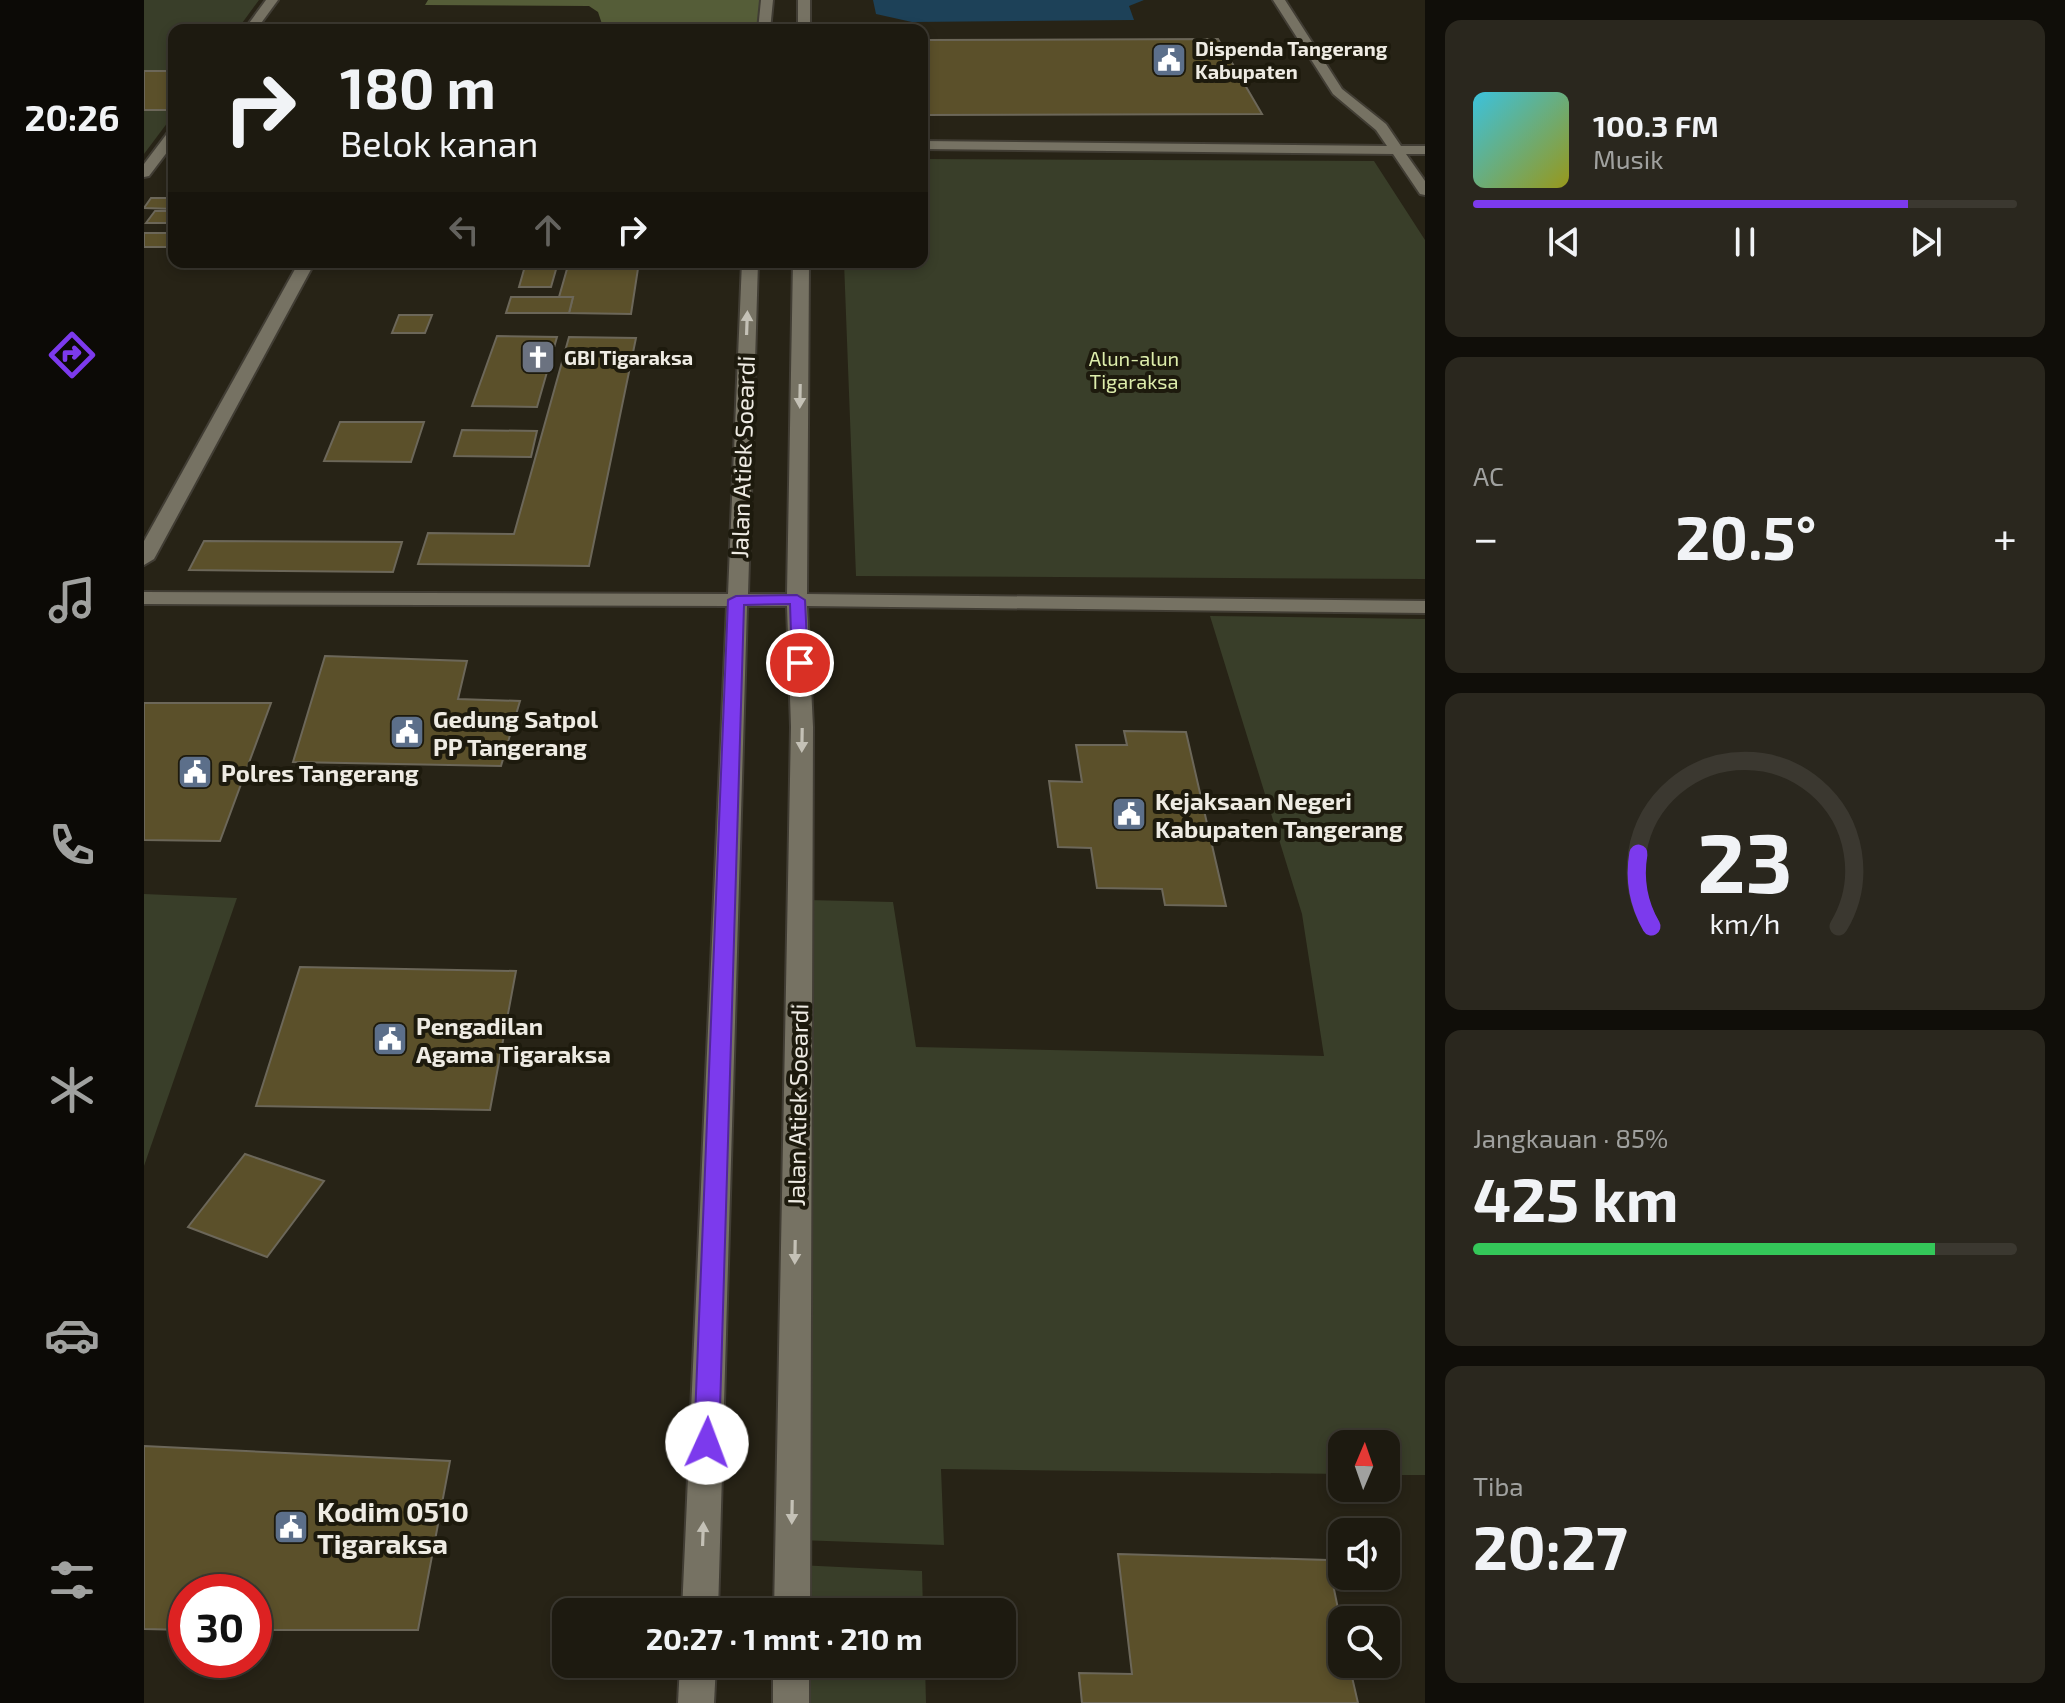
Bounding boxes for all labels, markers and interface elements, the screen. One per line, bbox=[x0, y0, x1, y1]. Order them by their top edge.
place label: Dispenda Tangerang Kabupaten bbox=[1195, 36, 1388, 83]
public building icon: Dispenda Tangerang Kabupaten bbox=[1150, 41, 1188, 79]
text: 180 m bbox=[340, 53, 496, 120]
icon: right bbox=[208, 56, 312, 160]
text: 20:26 bbox=[24, 95, 120, 138]
text: 100.3 FM bbox=[1593, 107, 1719, 143]
text: Belok kanan bbox=[340, 121, 538, 164]
text: Musik bbox=[1593, 143, 1664, 174]
icon: left bbox=[442, 208, 486, 252]
icon: ahead bbox=[526, 208, 570, 252]
icon: right bbox=[610, 208, 654, 252]
icon: previous bbox=[1542, 220, 1586, 264]
icon: pause bbox=[1723, 220, 1767, 264]
icon: next bbox=[1904, 220, 1948, 264]
one-way arrow bbox=[741, 310, 754, 335]
icon: directions bbox=[44, 327, 100, 383]
church icon: GBI Tigaraksa bbox=[519, 338, 557, 376]
place label: GBI Tigaraksa bbox=[564, 345, 693, 369]
park label: Alun-alun Tigaraksa bbox=[1089, 346, 1179, 393]
street label: Jalan Atiek Soeardi bbox=[724, 355, 760, 559]
one-way arrow bbox=[794, 384, 806, 409]
text: AC bbox=[1473, 460, 1504, 491]
text: 20.5° bbox=[1675, 500, 1816, 572]
text: − bbox=[1473, 510, 1499, 563]
text: + bbox=[1993, 510, 2017, 563]
icon: music bbox=[44, 572, 100, 628]
pin bbox=[766, 629, 834, 697]
icon: arrive bbox=[778, 641, 822, 685]
place label: Gedung Satpol PP Tangerang bbox=[433, 704, 598, 761]
public building icon: Gedung Satpol PP Tangerang bbox=[388, 713, 426, 751]
one-way arrow bbox=[795, 728, 808, 753]
public building icon: Polres Tangerang bbox=[176, 753, 214, 791]
place label: Polres Tangerang bbox=[221, 758, 419, 787]
place label: Kejaksaan Negeri Kabupaten Tangerang bbox=[1155, 786, 1403, 843]
public building icon: Kejaksaan Negeri Kabupaten Tangerang bbox=[1110, 795, 1148, 833]
text: 23 bbox=[1697, 810, 1793, 910]
icon: phone bbox=[44, 817, 100, 873]
text: km/h bbox=[1710, 906, 1780, 941]
street label: Jalan Atiek Soeardi bbox=[781, 1003, 813, 1207]
place label: Pengadilan Agama Tigaraksa bbox=[416, 1011, 611, 1068]
public building icon: Pengadilan Agama Tigaraksa bbox=[371, 1020, 409, 1058]
icon: climate bbox=[44, 1062, 100, 1118]
text: Jangkauan · 85% bbox=[1473, 1122, 1668, 1153]
text: 425 km bbox=[1473, 1162, 1679, 1234]
one-way arrow bbox=[789, 1240, 801, 1265]
icon: car bbox=[44, 1307, 100, 1363]
position arrow bbox=[665, 1401, 749, 1485]
north arrow bbox=[1328, 1430, 1400, 1502]
map controls bbox=[1328, 1430, 1400, 1678]
text: Tiba bbox=[1473, 1470, 1524, 1501]
place label: Kodim 0510 Tigaraksa bbox=[317, 1494, 469, 1560]
one-way arrow bbox=[786, 1500, 798, 1525]
public building icon: Kodim 0510 Tigaraksa bbox=[272, 1508, 310, 1546]
text: 20:27 bbox=[1473, 1510, 1628, 1582]
button: sound bbox=[1328, 1518, 1400, 1590]
one-way arrow bbox=[697, 1521, 710, 1546]
icon: filters bbox=[44, 1552, 100, 1608]
speed limit sign: 30 bbox=[168, 1574, 272, 1678]
button: search bbox=[1328, 1606, 1400, 1678]
text: 20:27 · 1 mnt · 210 m bbox=[646, 1620, 922, 1656]

